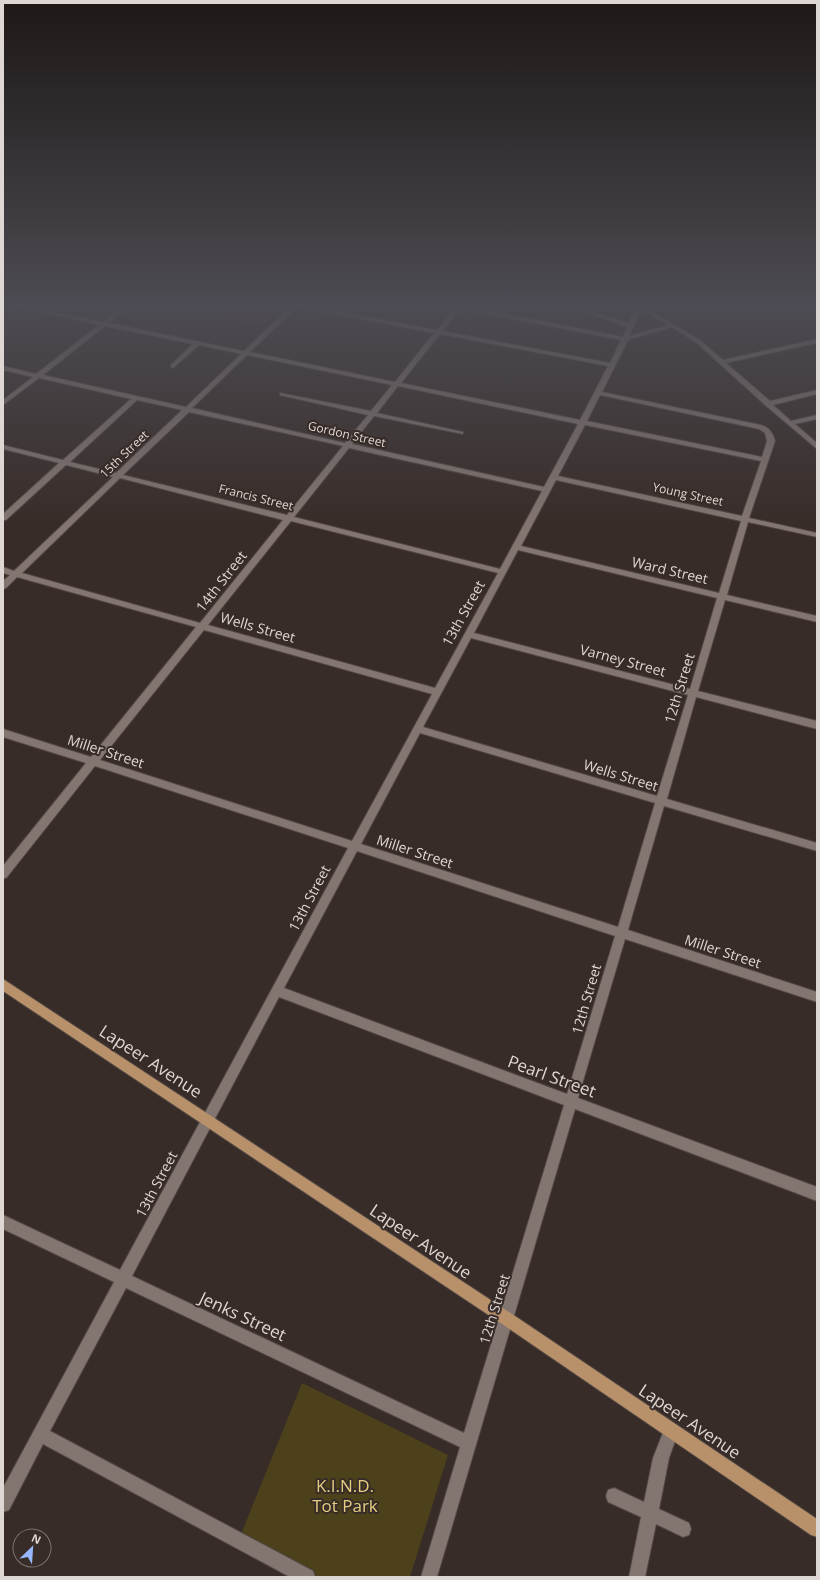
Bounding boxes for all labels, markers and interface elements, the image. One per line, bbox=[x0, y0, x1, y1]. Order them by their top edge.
street label: Gordon Street bbox=[306, 417, 388, 451]
street label: 15th Street bbox=[96, 426, 152, 482]
street label: Young Street bbox=[651, 478, 725, 510]
street label: Francis Street bbox=[217, 480, 295, 514]
street label: 14th Street bbox=[191, 547, 251, 615]
street label: Ward Street bbox=[630, 552, 710, 588]
street label: 13th Street bbox=[437, 577, 489, 649]
street label: Wells Street bbox=[218, 607, 298, 647]
street label: Varney Street bbox=[578, 639, 668, 681]
street label: 12th Street bbox=[659, 651, 699, 725]
street label: Miller Street bbox=[65, 730, 147, 772]
street label: Wells Street bbox=[581, 755, 661, 795]
street label: Miller Street bbox=[374, 830, 456, 872]
street label: 13th Street bbox=[284, 862, 334, 934]
street label: Miller Street bbox=[682, 930, 764, 972]
street label: 12th Street bbox=[567, 962, 605, 1036]
street label: Lapeer Avenue bbox=[95, 1019, 207, 1103]
street label: Pearl Street bbox=[505, 1049, 599, 1103]
street label: 13th Street bbox=[131, 1148, 181, 1220]
street label: Lapeer Avenue bbox=[366, 1198, 476, 1284]
street label: 12th Street bbox=[474, 1272, 514, 1346]
street label: Jenks Street bbox=[194, 1285, 290, 1346]
street label: Lapeer Avenue bbox=[635, 1378, 745, 1464]
park label: K.I.N.D. Tot Park bbox=[312, 1474, 378, 1517]
north arrow bbox=[12, 1528, 52, 1568]
text: N bbox=[29, 1530, 44, 1547]

